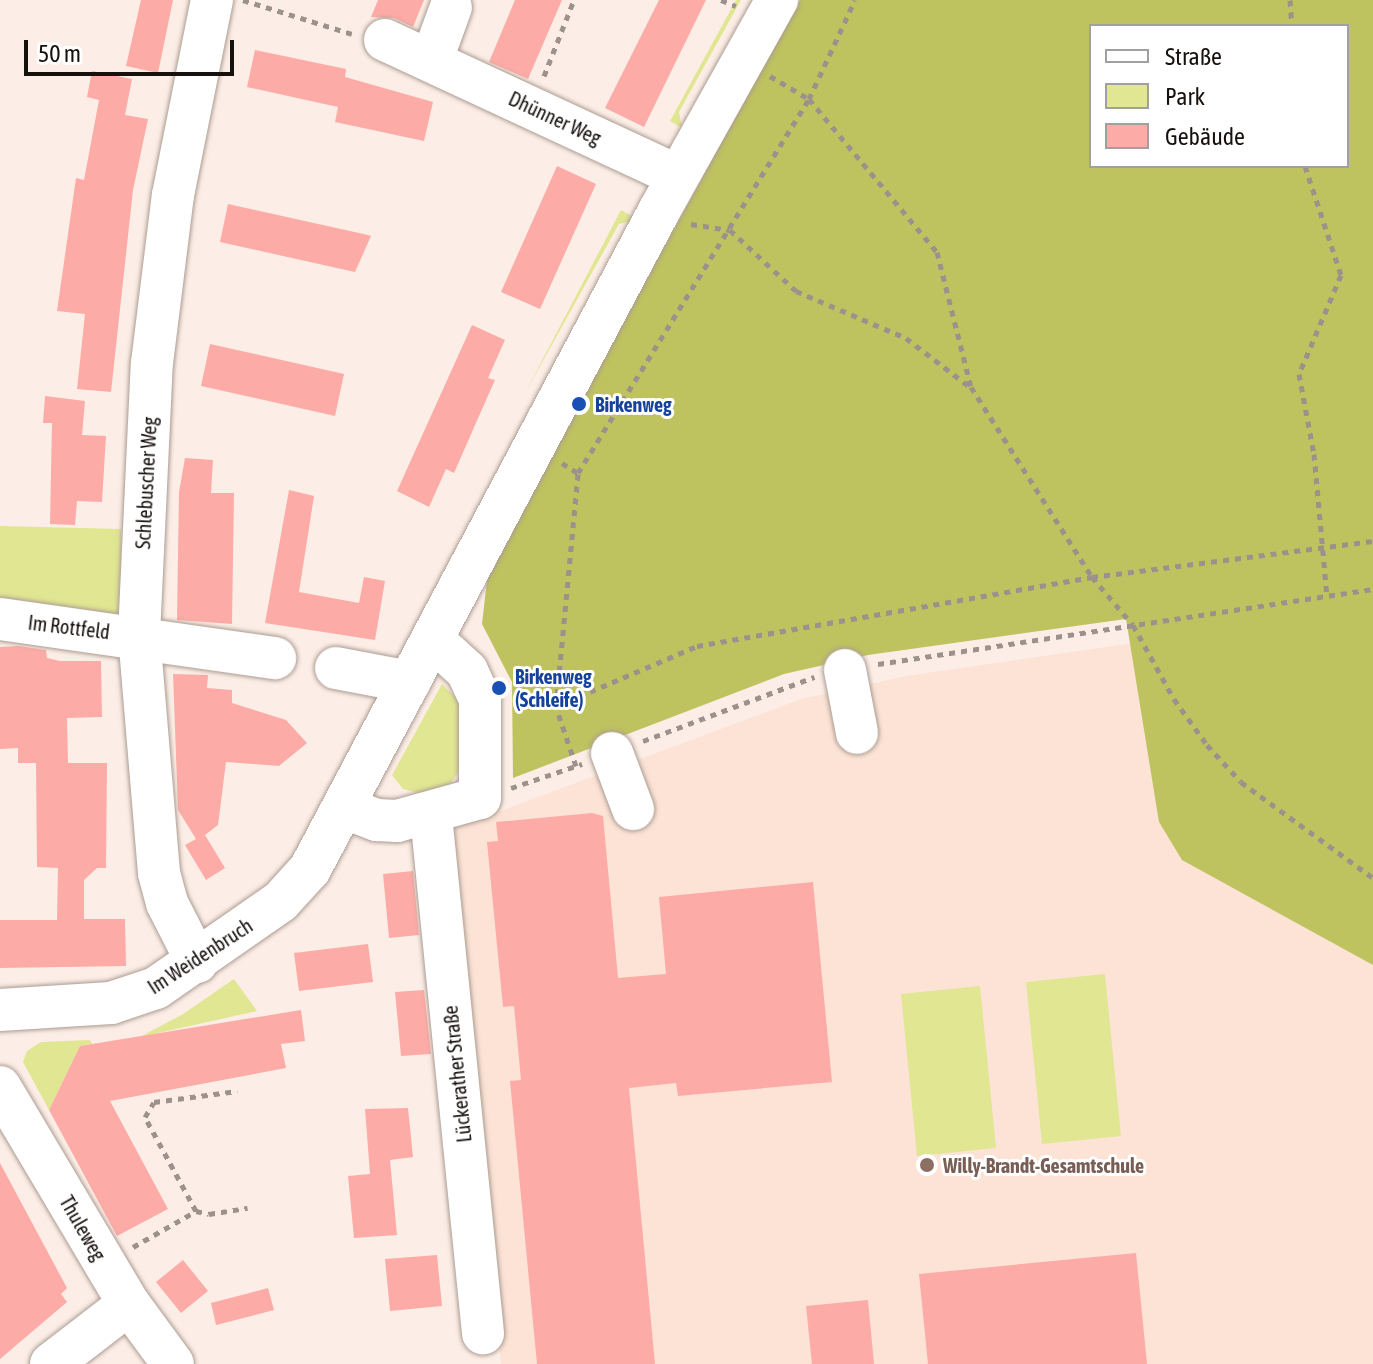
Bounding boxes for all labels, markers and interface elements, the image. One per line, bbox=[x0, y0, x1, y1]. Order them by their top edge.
scale bar bbox=[28, 24, 238, 74]
legend bbox=[1089, 24, 1349, 168]
text: 50 m bbox=[38, 40, 81, 67]
text: Straße bbox=[1165, 43, 1222, 70]
text: Park bbox=[1165, 83, 1205, 110]
street label: Dhünner Weg bbox=[505, 86, 605, 150]
text: Gebäude bbox=[1165, 123, 1245, 150]
place label: Birkenweg bbox=[595, 392, 672, 416]
marker: Birkenweg bbox=[570, 395, 588, 413]
street label: Schlebuscher Weg bbox=[131, 416, 161, 550]
street label: Im Rottfeld bbox=[27, 610, 111, 644]
place label: Birkenweg (Schleife) bbox=[515, 664, 592, 711]
marker: Birkenweg (Schleife) bbox=[490, 679, 508, 697]
street label: Im Weidenbruch bbox=[143, 913, 257, 999]
street label: Lückerather Straße bbox=[438, 1004, 476, 1144]
place label: Willy-Brandt-Gesamtschule bbox=[943, 1153, 1144, 1177]
marker: Willy-Brandt-Gesamtschule bbox=[918, 1156, 936, 1174]
street label: Thuleweg bbox=[55, 1191, 111, 1265]

